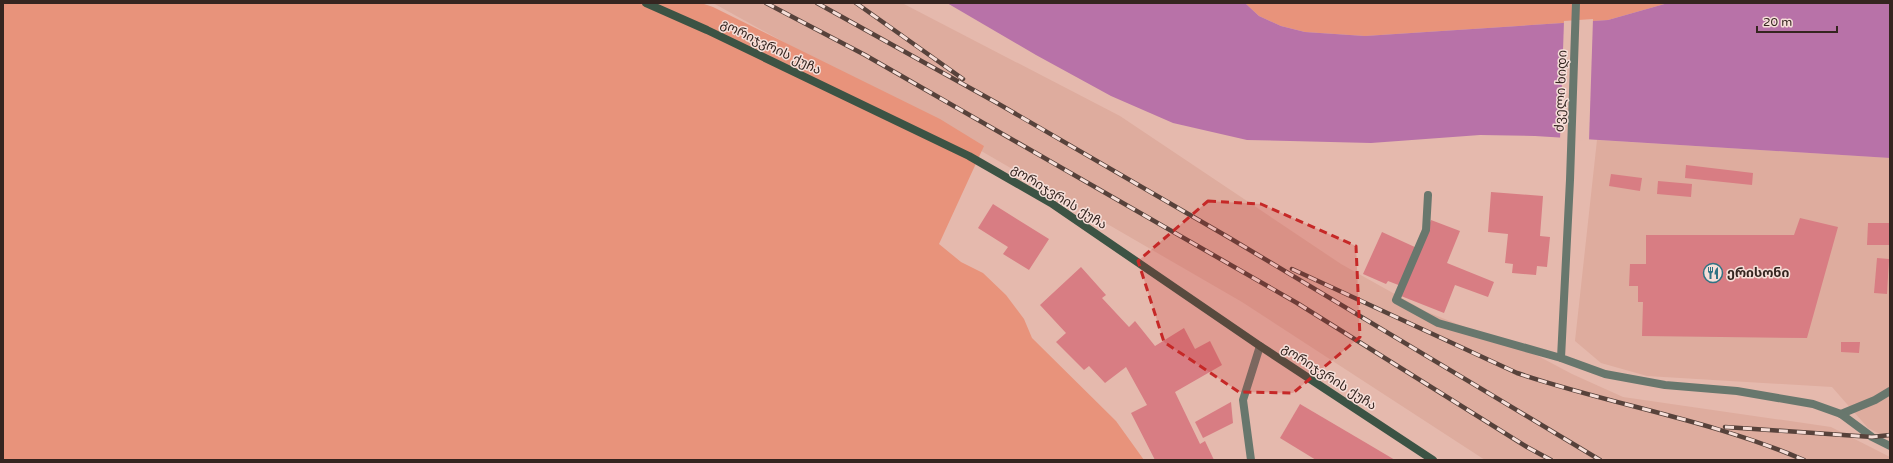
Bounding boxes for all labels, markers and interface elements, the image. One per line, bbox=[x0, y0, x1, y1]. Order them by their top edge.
scale bar bbox=[1757, 8, 1837, 34]
text: 20 m bbox=[1763, 15, 1792, 29]
street label: გორიჯვრის ქუჩა bbox=[718, 16, 824, 78]
street label: ძველი ხიდი bbox=[1552, 50, 1570, 132]
street label: გორიჯვრის ქუჩა bbox=[1008, 161, 1110, 233]
restaurant icon: ერისონი bbox=[1702, 262, 1724, 284]
place label: ერისონი bbox=[1727, 265, 1789, 281]
street label: გორიჯვრის ქუჩა bbox=[1278, 340, 1380, 414]

